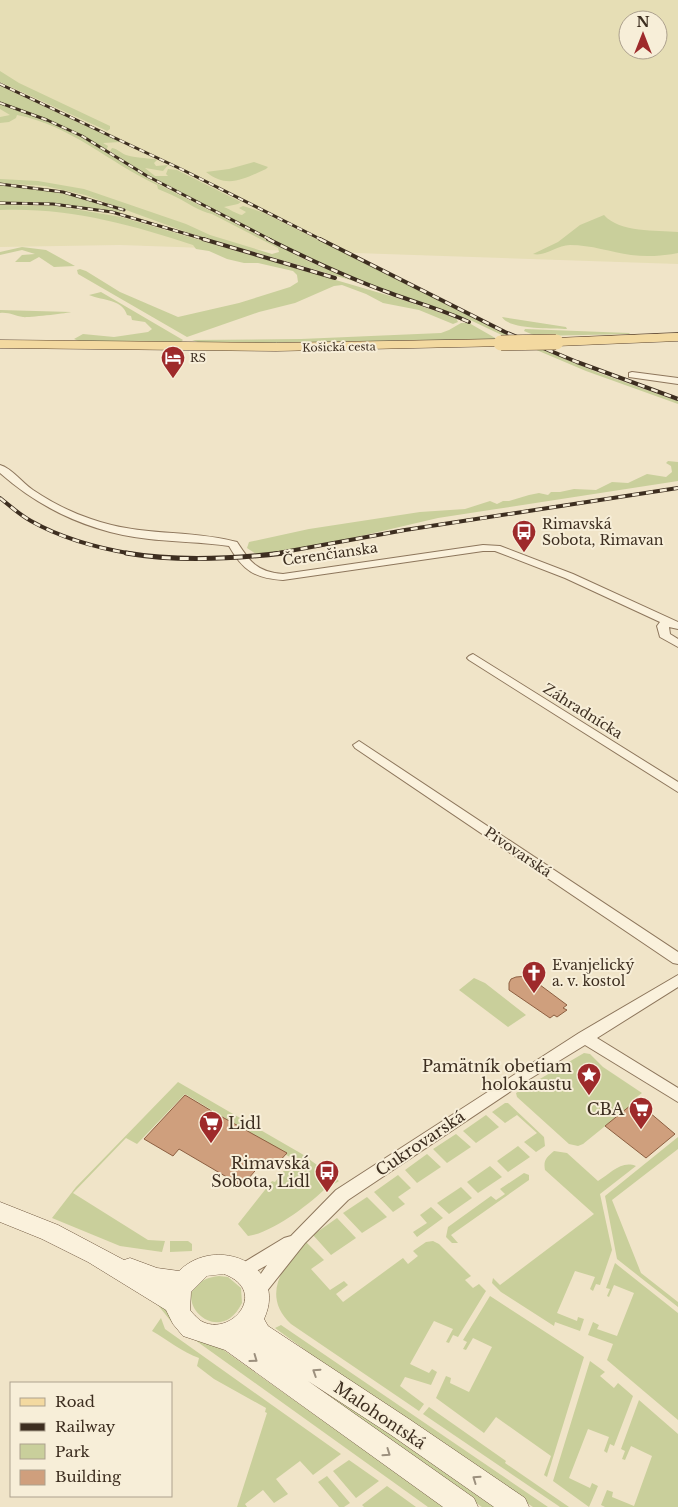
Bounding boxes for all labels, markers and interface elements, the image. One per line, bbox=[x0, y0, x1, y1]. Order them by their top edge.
north arrow bbox=[618, 10, 668, 60]
text: N bbox=[636, 13, 650, 31]
street label: Košická cesta bbox=[302, 339, 377, 355]
hotel icon: RS bbox=[160, 345, 186, 379]
place label: RS bbox=[190, 351, 206, 365]
place label: Rimavská Sobota, Rimavan bbox=[542, 515, 664, 549]
bus stop icon: Rimavská Sobota, Rimavan bbox=[511, 519, 537, 553]
street label: Čerenčianska bbox=[281, 537, 379, 570]
street label: Záhradnícka bbox=[540, 679, 626, 743]
street label: Pivovarská bbox=[481, 823, 555, 881]
place label: Evanjelický a. v. kostol bbox=[552, 956, 634, 990]
church icon: Evanjelický a. v. kostol bbox=[521, 960, 547, 994]
place label: Pamätník obetiam holokaustu bbox=[422, 1056, 572, 1094]
place icon: Pamätník obetiam holokaustu bbox=[576, 1062, 602, 1096]
supermarket icon: CBA bbox=[628, 1096, 654, 1130]
place label: CBA bbox=[587, 1099, 625, 1119]
street label: Cukrovarská bbox=[372, 1106, 468, 1180]
supermarket icon: Lidl bbox=[198, 1110, 224, 1144]
place label: Lidl bbox=[228, 1113, 261, 1133]
place label: Rimavská Sobota, Lidl bbox=[211, 1153, 310, 1191]
bus stop icon: Rimavská Sobota, Lidl bbox=[314, 1159, 340, 1193]
one-way arrow bbox=[248, 1353, 258, 1362]
one-way arrow bbox=[312, 1368, 321, 1378]
street label: Malohontská bbox=[330, 1377, 430, 1453]
legend bbox=[10, 1382, 172, 1497]
text: Road bbox=[55, 1392, 95, 1411]
text: Railway bbox=[55, 1417, 116, 1436]
text: Park bbox=[55, 1442, 91, 1461]
one-way arrow bbox=[381, 1447, 391, 1456]
text: Building bbox=[55, 1467, 122, 1486]
one-way arrow bbox=[472, 1476, 482, 1485]

